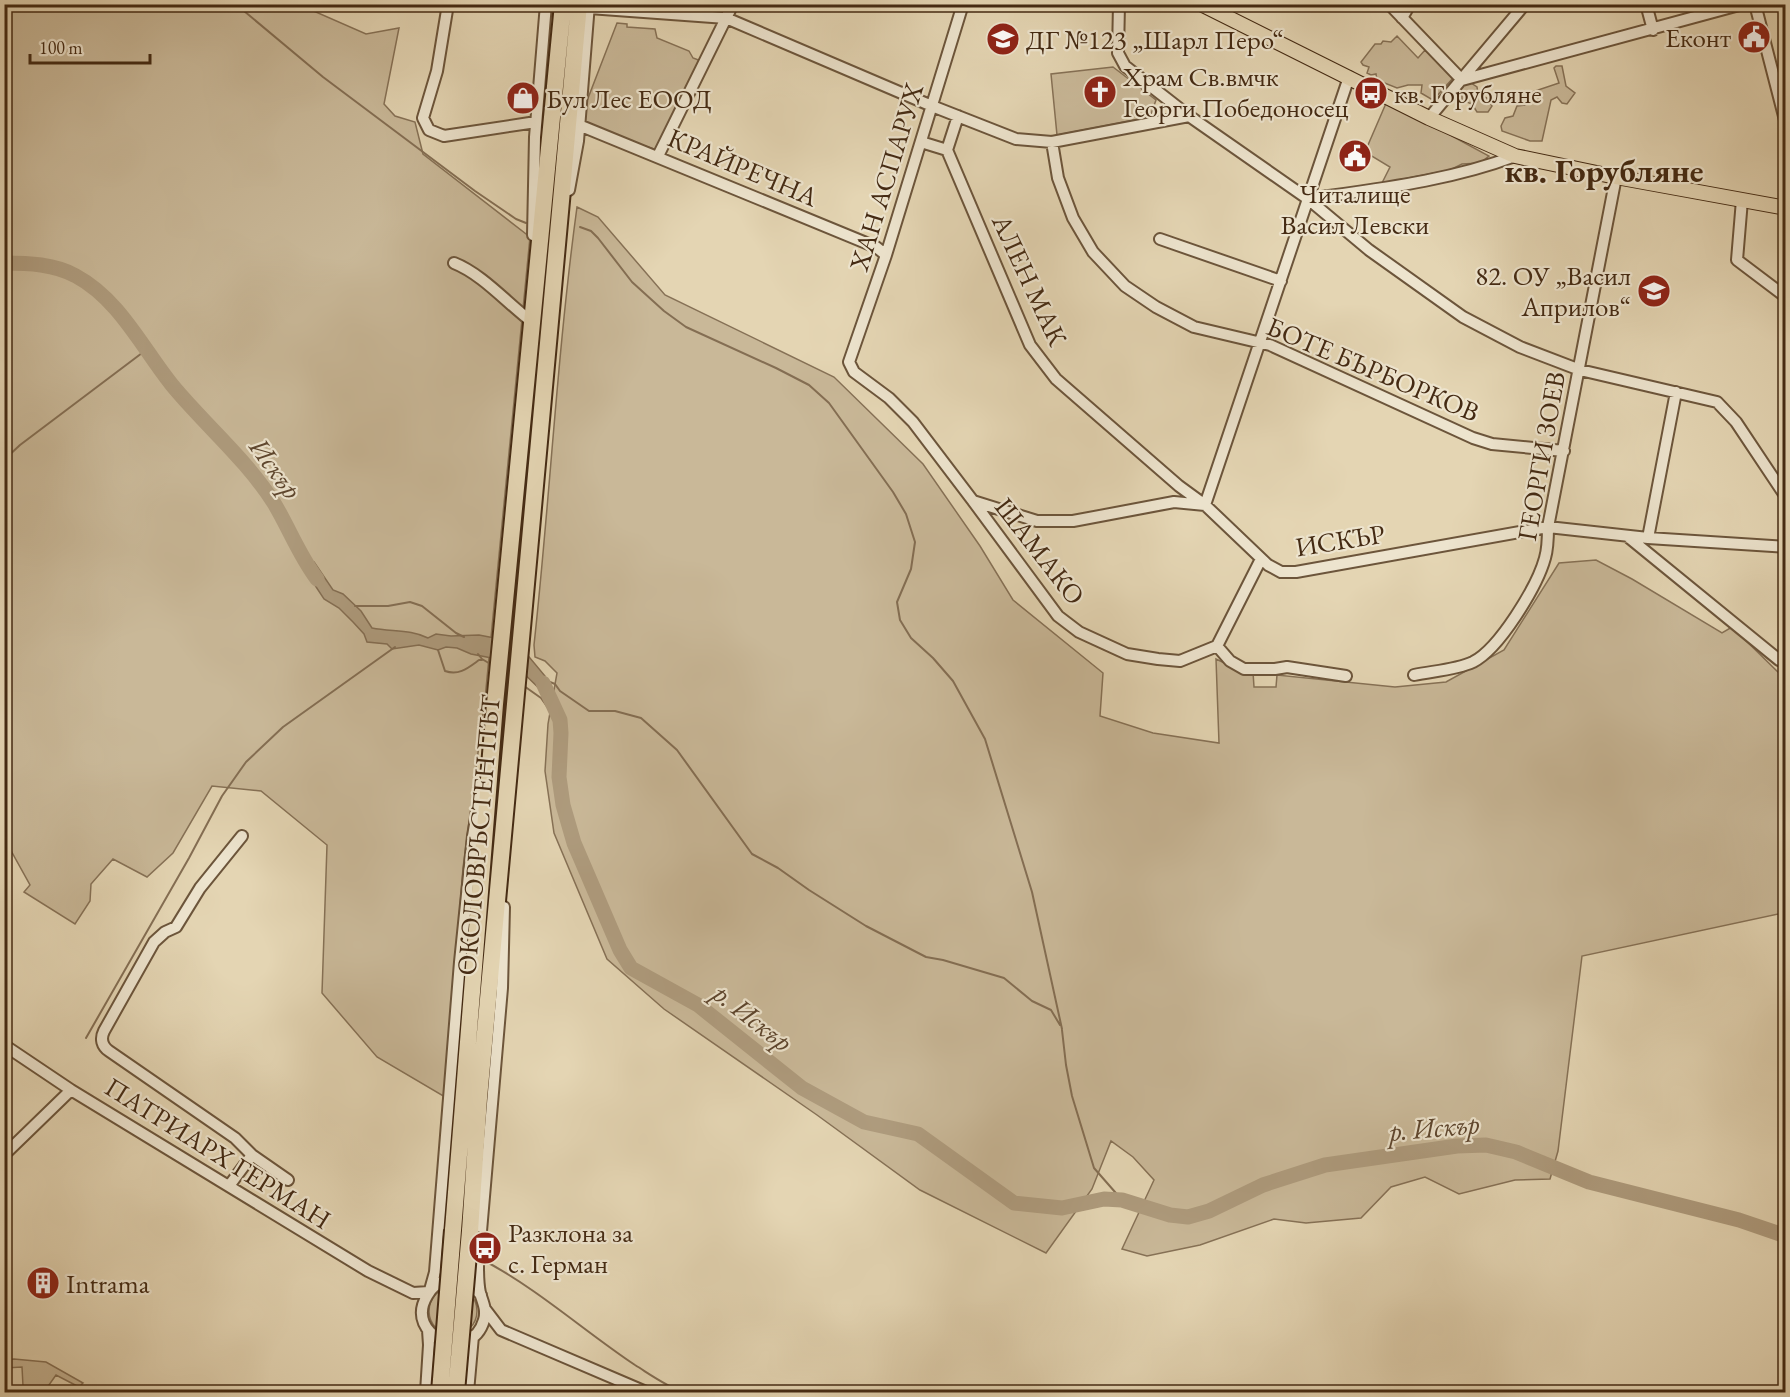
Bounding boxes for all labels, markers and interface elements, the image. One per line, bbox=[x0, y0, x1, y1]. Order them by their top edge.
public building icon: Еконт bbox=[1736, 19, 1772, 55]
place label: Еконт bbox=[1665, 20, 1731, 55]
school or university icon: ДГ №123 „Шарл Перо“ bbox=[985, 21, 1021, 57]
place label: ДГ №123 „Шарл Перо“ bbox=[1026, 22, 1284, 57]
scale bar bbox=[30, 27, 150, 65]
text: 100 m bbox=[39, 36, 83, 59]
place label: Храм Св.вмчк Георги Победоносец bbox=[1122, 59, 1348, 125]
church icon: Храм Св.вмчк Георги Победоносец bbox=[1082, 74, 1118, 110]
bus stop icon: кв. Горубляне bbox=[1353, 75, 1389, 111]
place label: кв. Горубляне bbox=[1394, 76, 1542, 111]
street label: ХАН АСПАРУХ bbox=[841, 79, 931, 276]
shop icon: Бул Лес ЕООД bbox=[505, 80, 541, 116]
place label: Бул Лес ЕООД bbox=[546, 81, 712, 116]
street label: КРАЙРЕЧНА bbox=[663, 120, 824, 214]
public building icon: Читалище Васил Левски bbox=[1337, 138, 1373, 174]
district label: кв. Горубляне bbox=[1504, 149, 1704, 192]
place label: Читалище Васил Левски bbox=[1281, 176, 1429, 242]
street label: АЛЕН МАК bbox=[984, 208, 1076, 352]
place label: 82. ОУ „Васил Априлов“ bbox=[1475, 258, 1631, 324]
school or university icon: 82. ОУ „Васил Априлов“ bbox=[1636, 273, 1672, 309]
street label: БОТЕ БЪРБОРКОВ bbox=[1261, 308, 1485, 430]
street label: ГЕОРГИ ЗОЕВ bbox=[1509, 369, 1573, 543]
water label: Искър bbox=[241, 430, 311, 506]
street label: ШАМАКО bbox=[987, 490, 1093, 612]
street label: ИСКЪР bbox=[1293, 516, 1387, 564]
street label: ОКОЛОВРЪСТЕН ПЪТ bbox=[448, 693, 508, 977]
water label: р. Искър bbox=[703, 972, 800, 1060]
street label: ПАТРИАРХ ГЕРМАН bbox=[98, 1069, 338, 1237]
water label: р. Искър bbox=[1383, 1105, 1481, 1149]
place label: Разклона за с. Герман bbox=[508, 1215, 633, 1281]
bus stop icon: Разклона за с. Герман bbox=[467, 1230, 503, 1266]
building icon: Intrama bbox=[25, 1265, 61, 1301]
place label: Intrama bbox=[66, 1266, 150, 1301]

